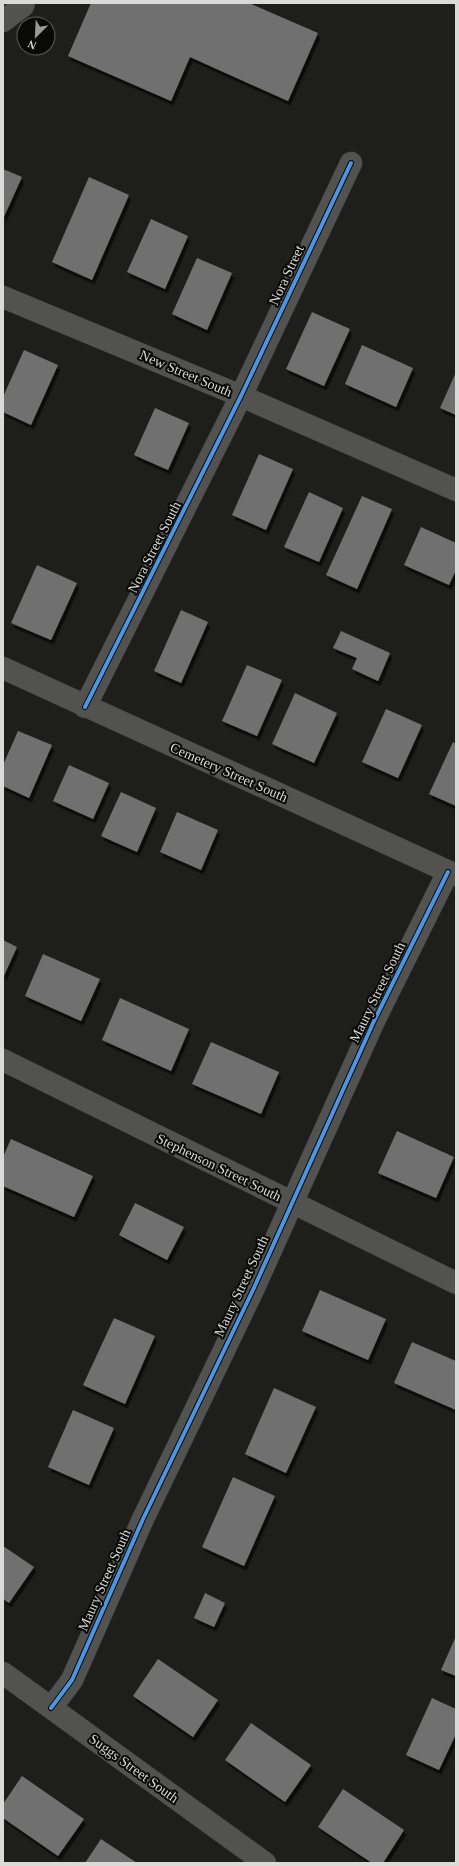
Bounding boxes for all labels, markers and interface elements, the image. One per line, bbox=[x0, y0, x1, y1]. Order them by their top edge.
north arrow bbox=[16, 16, 56, 56]
text: N bbox=[26, 38, 38, 52]
street label: Nora Street bbox=[266, 243, 307, 307]
street label: New Street South bbox=[137, 347, 234, 400]
street label: Nora Street South bbox=[125, 499, 184, 595]
street label: Cemetery Street South bbox=[168, 740, 290, 805]
street label: Maury Street South bbox=[347, 940, 408, 1045]
street label: Stephenson Street South bbox=[154, 1131, 284, 1204]
street label: Maury Street South bbox=[211, 1233, 271, 1339]
street label: Maury Street South bbox=[75, 1527, 134, 1633]
street label: Suggs Street South bbox=[86, 1731, 181, 1806]

